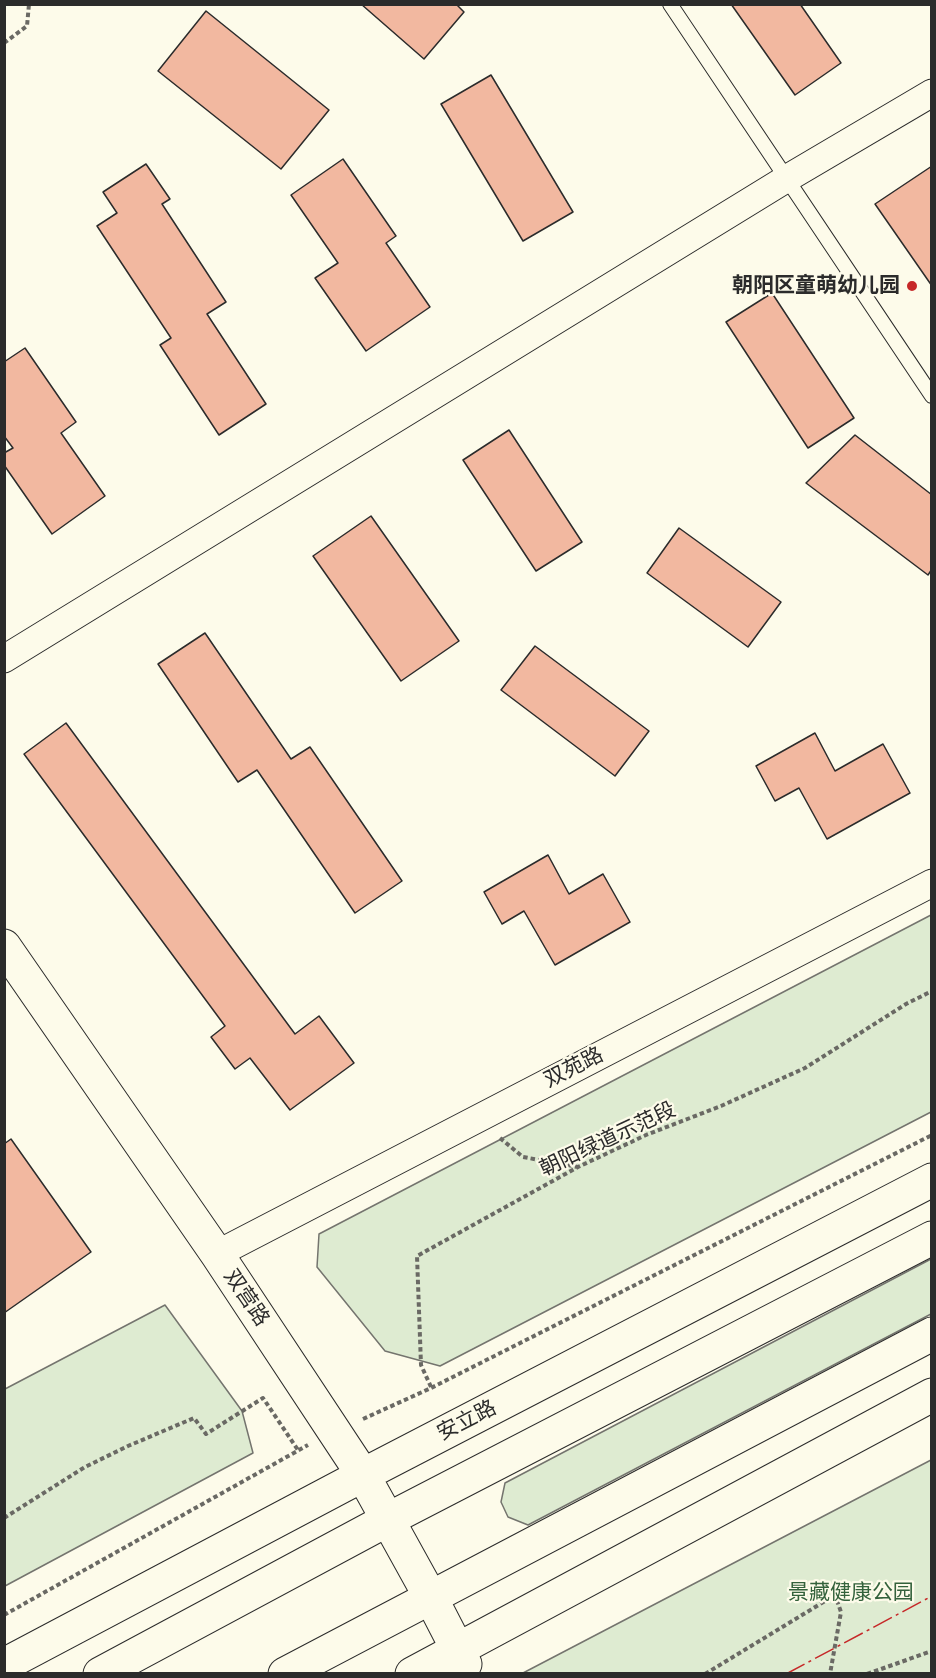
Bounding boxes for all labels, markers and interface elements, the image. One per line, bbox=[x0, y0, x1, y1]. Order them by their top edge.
place label: 朝阳区童萌幼儿园 bbox=[732, 273, 900, 299]
marker: 朝阳区童萌幼儿园 bbox=[905, 279, 919, 293]
street label: 双苑路 bbox=[540, 1042, 608, 1094]
street label: 朝阳绿道示范段 bbox=[536, 1098, 680, 1182]
street label: 双营路 bbox=[218, 1265, 274, 1331]
street label: 安立路 bbox=[433, 1395, 501, 1447]
park label: 景藏健康公园 bbox=[788, 1580, 914, 1606]

